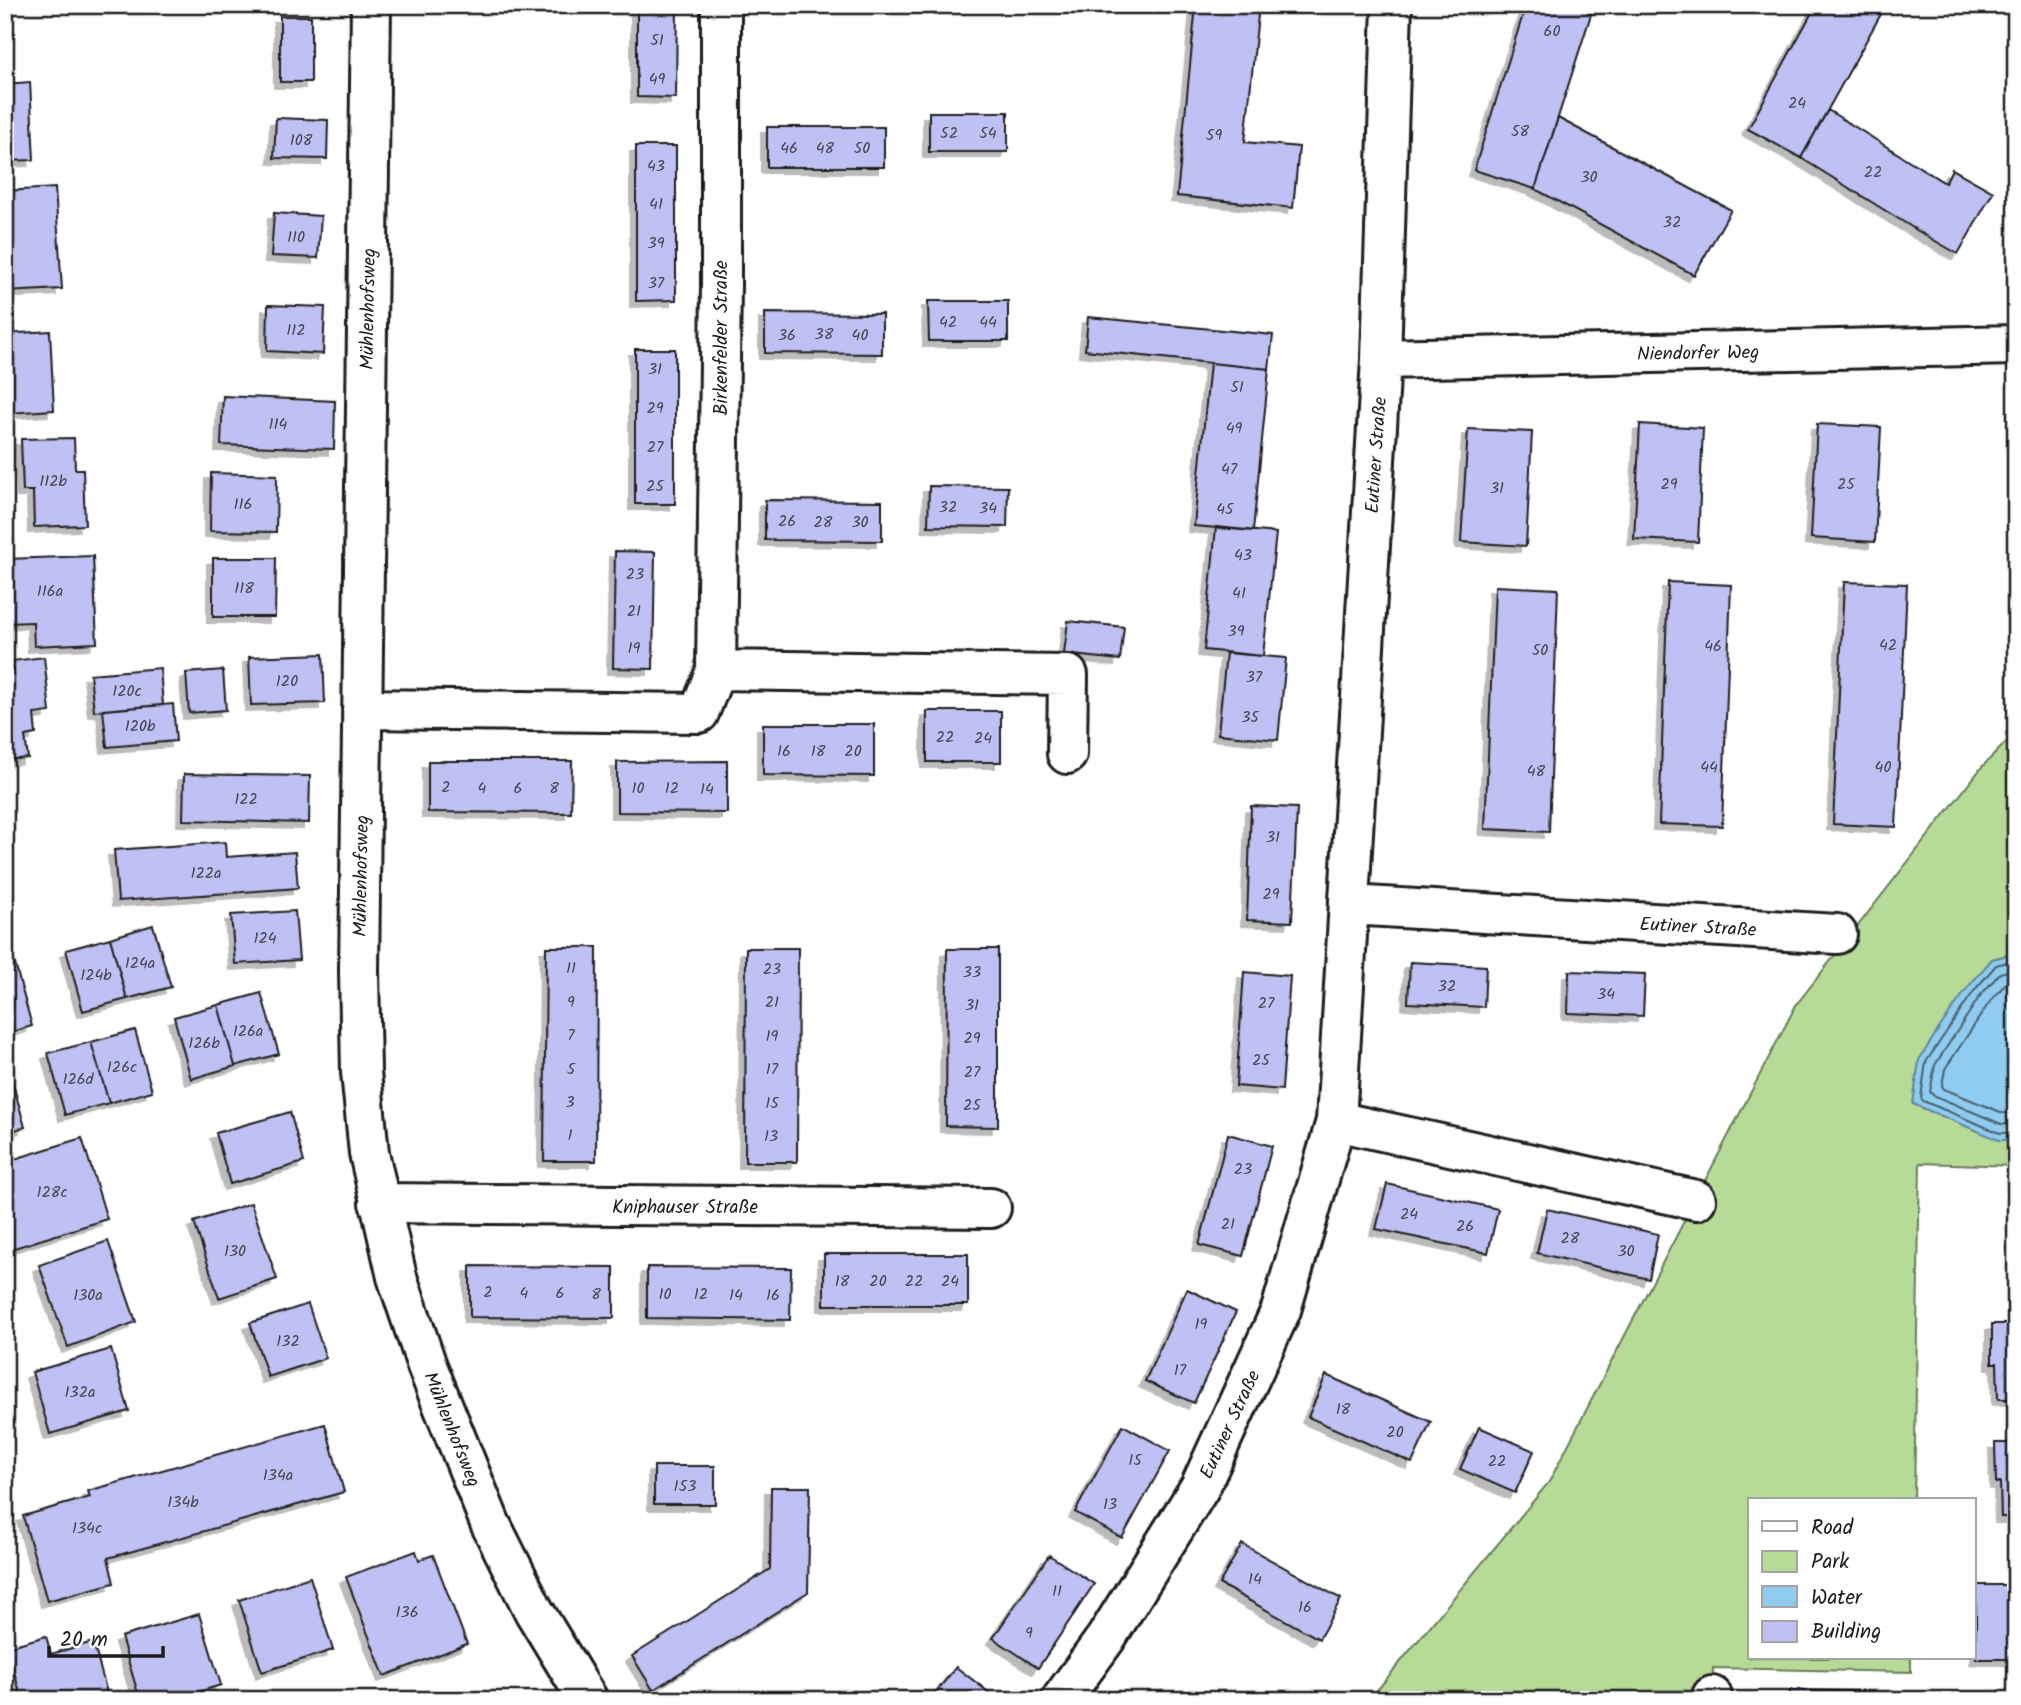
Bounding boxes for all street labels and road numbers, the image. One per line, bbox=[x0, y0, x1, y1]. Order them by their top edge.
street label: Mühlenhofsweg bbox=[353, 248, 385, 370]
street label: Birkenfelder Straße bbox=[707, 260, 737, 416]
street label: Niendorfer Weg bbox=[1637, 338, 1760, 370]
street label: Eutiner Straße bbox=[1358, 395, 1396, 515]
street label: Mühlenhofsweg bbox=[346, 815, 378, 937]
street label: Eutiner Straße bbox=[1639, 910, 1758, 946]
street label: Kniphauser Straße bbox=[612, 1193, 758, 1223]
street label: Eutiner Straße bbox=[1192, 1365, 1269, 1484]
street label: Mühlenhofsweg bbox=[414, 1368, 488, 1492]

